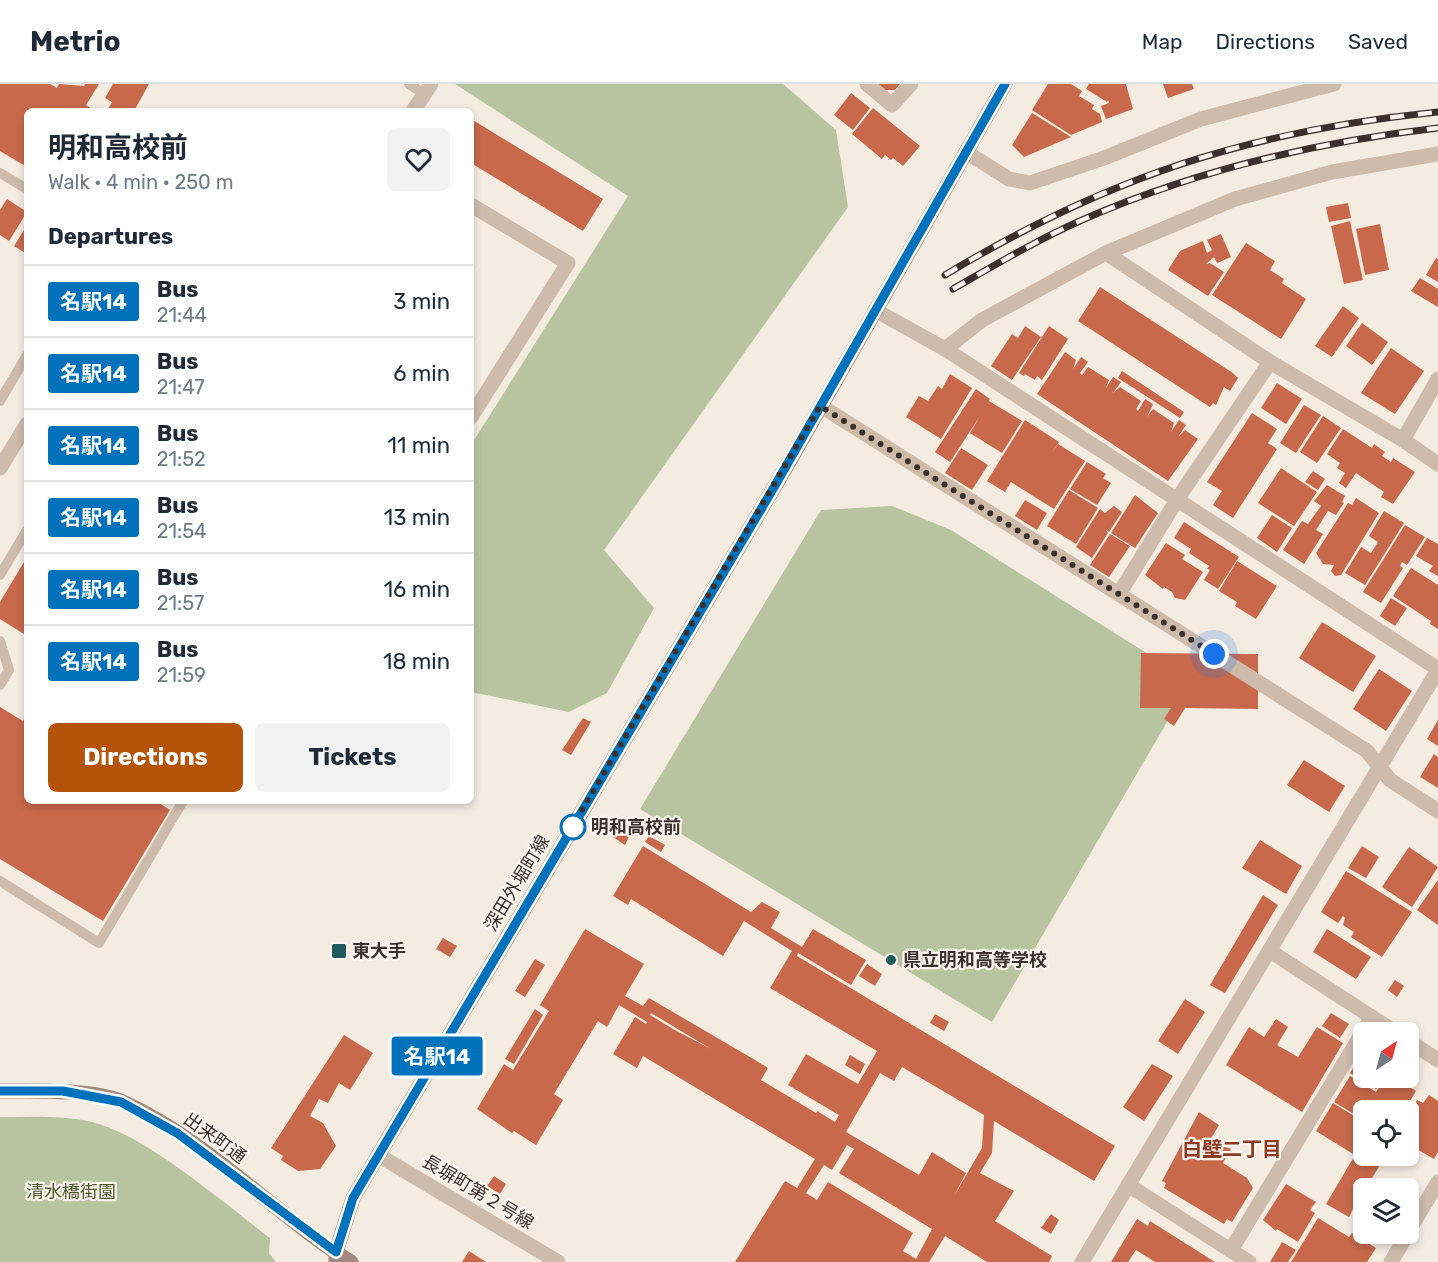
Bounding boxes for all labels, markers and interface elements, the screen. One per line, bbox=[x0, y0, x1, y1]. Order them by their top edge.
text: Metrio bbox=[30, 25, 121, 58]
text: Map bbox=[1142, 29, 1183, 54]
text: Directions bbox=[1216, 29, 1315, 54]
text: Saved bbox=[1348, 29, 1408, 54]
button: heart bbox=[387, 128, 450, 191]
text: 明和高校前 bbox=[48, 131, 188, 164]
text: Walk · 4 min · 250 m bbox=[48, 170, 233, 194]
text: Departures bbox=[48, 223, 173, 250]
text: Bus bbox=[157, 276, 199, 303]
text: 3 min bbox=[393, 288, 450, 315]
text: 名駅14 bbox=[60, 289, 127, 314]
text: 21:44 bbox=[157, 303, 207, 327]
text: Bus bbox=[157, 348, 199, 375]
text: 6 min bbox=[393, 360, 450, 387]
text: 名駅14 bbox=[60, 361, 127, 386]
text: 21:47 bbox=[157, 375, 205, 399]
text: Bus bbox=[157, 420, 199, 447]
text: 11 min bbox=[388, 432, 450, 459]
text: 名駅14 bbox=[60, 433, 127, 458]
text: 21:52 bbox=[157, 447, 206, 471]
text: Bus bbox=[157, 492, 199, 519]
text: 13 min bbox=[384, 504, 450, 531]
text: 名駅14 bbox=[60, 505, 127, 530]
text: 21:54 bbox=[157, 519, 207, 543]
text: Bus bbox=[157, 564, 199, 591]
text: 16 min bbox=[384, 576, 450, 603]
text: 名駅14 bbox=[60, 577, 127, 602]
text: 21:57 bbox=[157, 591, 204, 615]
text: Bus bbox=[157, 636, 199, 663]
your location bbox=[1199, 639, 1229, 669]
text: 18 min bbox=[383, 648, 450, 675]
text: 名駅14 bbox=[60, 649, 127, 674]
text: 21:59 bbox=[157, 663, 206, 687]
button: Directions bbox=[48, 723, 243, 792]
button: Tickets bbox=[255, 723, 450, 792]
marker: 明和高校前 bbox=[560, 814, 586, 840]
place label: 明和高校前 bbox=[591, 816, 681, 838]
street label: 深田外堀町線 bbox=[480, 831, 554, 935]
place label: 東大手 bbox=[352, 940, 406, 962]
marker: 東大手 bbox=[330, 942, 348, 960]
place label: 県立明和高等学校 bbox=[903, 949, 1047, 971]
marker: 県立明和高等学校 bbox=[884, 953, 898, 967]
north arrow bbox=[1353, 1022, 1419, 1088]
map controls bbox=[1353, 1022, 1419, 1244]
line badge: 名駅14 bbox=[395, 1036, 479, 1076]
text: 名駅14 bbox=[404, 1044, 470, 1069]
button: locate bbox=[1353, 1100, 1419, 1166]
street label: 出来町通 bbox=[179, 1108, 251, 1168]
district label: 白壁二丁目 bbox=[1182, 1137, 1282, 1161]
street label: 長塀町第２号線 bbox=[418, 1150, 538, 1234]
button: layers bbox=[1353, 1178, 1419, 1244]
park label: 清水橋街園 bbox=[26, 1181, 116, 1203]

